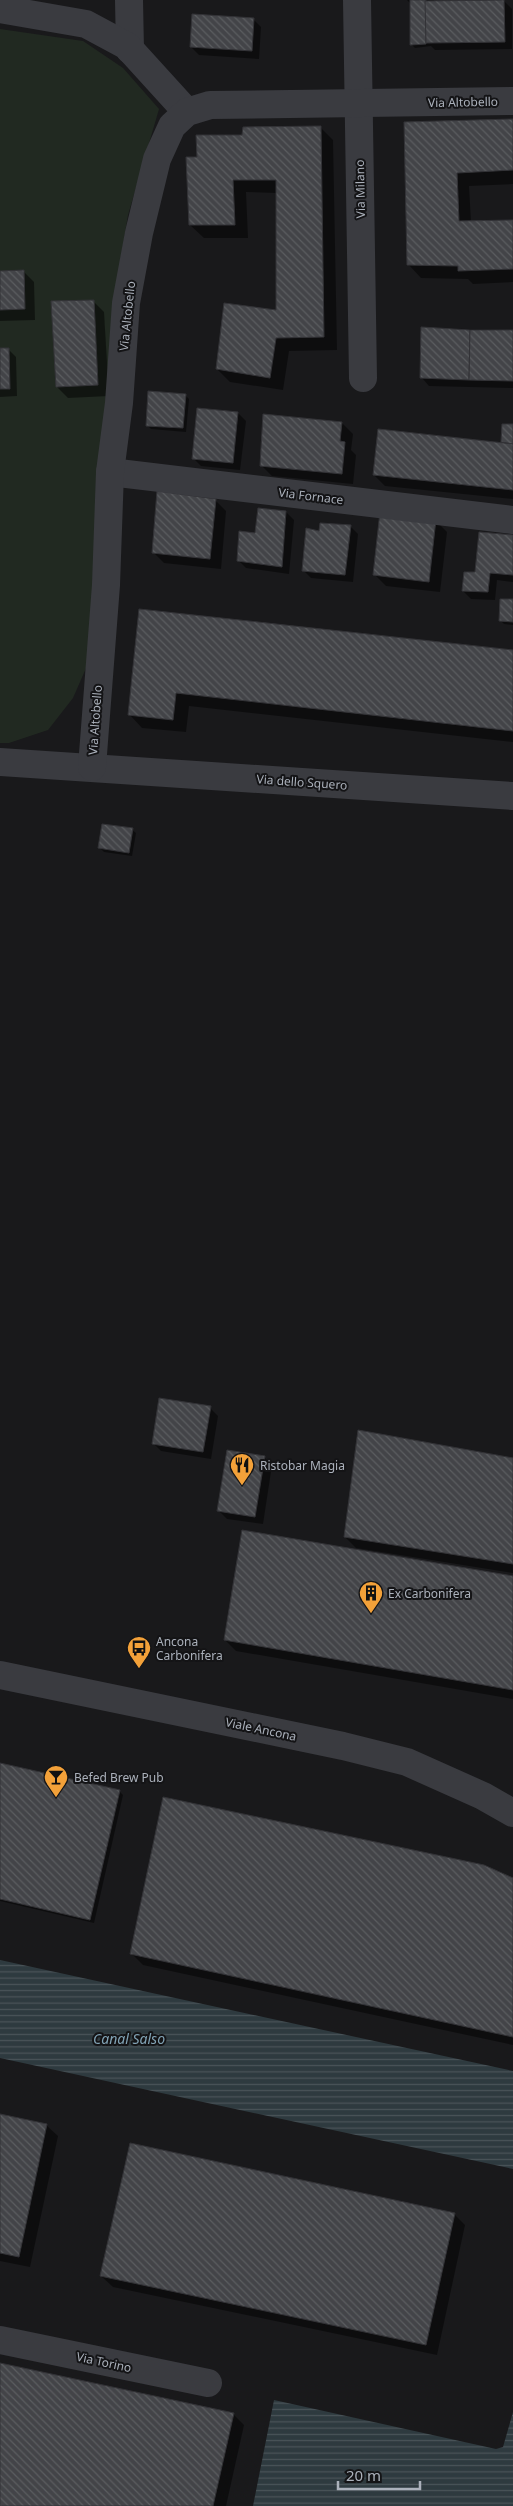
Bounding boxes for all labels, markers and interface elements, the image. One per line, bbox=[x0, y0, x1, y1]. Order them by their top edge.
street label: Via Altobello bbox=[428, 93, 498, 111]
street label: Via Milano bbox=[351, 160, 369, 218]
street label: Via Altobello bbox=[115, 280, 139, 352]
street label: Via Fornace bbox=[278, 484, 345, 508]
street label: Via Altobello bbox=[84, 684, 106, 756]
street label: Via dello Squero bbox=[256, 770, 348, 794]
restaurant icon: Ristobar Magia bbox=[229, 1452, 255, 1486]
place label: Ristobar Magia bbox=[260, 1457, 345, 1474]
building icon: Ex Carbonifera bbox=[358, 1580, 384, 1614]
place label: Ex Carbonifera bbox=[388, 1585, 471, 1602]
place label: Ancona Carbonifera bbox=[156, 1633, 223, 1664]
bus stop icon: Ancona Carbonifera bbox=[126, 1635, 152, 1669]
street label: Viale Ancona bbox=[224, 1713, 298, 1745]
bar icon: Befed Brew Pub bbox=[43, 1764, 69, 1798]
place label: Befed Brew Pub bbox=[74, 1769, 164, 1786]
water label: Canal Salso bbox=[93, 2029, 165, 2048]
street label: Via Torino bbox=[75, 2348, 133, 2376]
scale bar bbox=[338, 2458, 420, 2490]
text: 20 m bbox=[346, 2465, 381, 2485]

